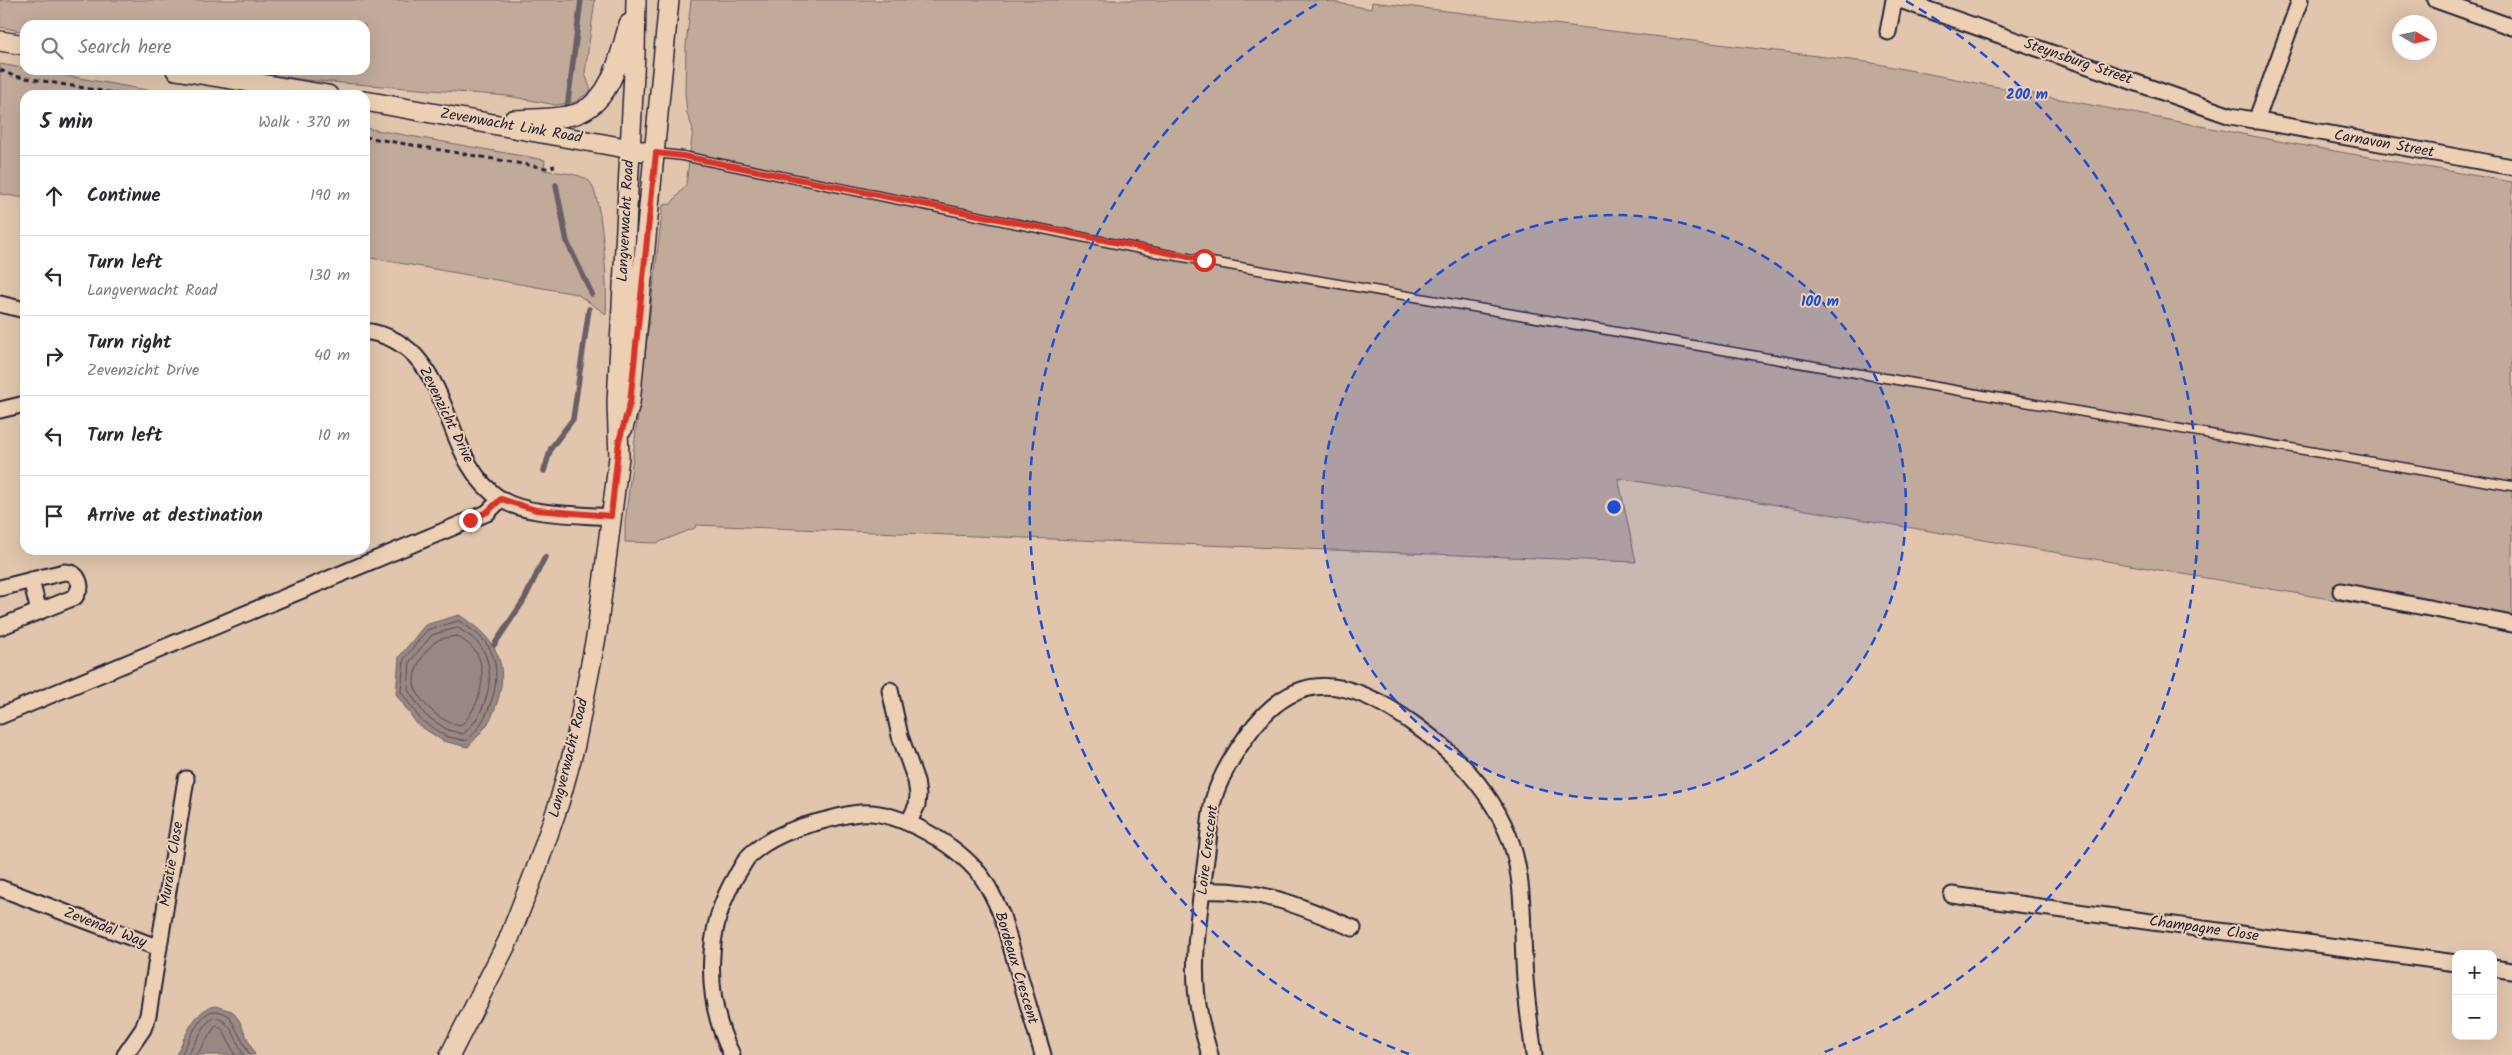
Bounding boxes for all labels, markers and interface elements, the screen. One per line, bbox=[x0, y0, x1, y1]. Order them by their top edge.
north arrow bbox=[2392, 15, 2437, 60]
search box bbox=[20, 20, 370, 75]
street label: Steynsburg Street bbox=[2021, 32, 2136, 92]
text: Search here bbox=[78, 33, 172, 63]
icon: search bbox=[38, 34, 66, 62]
text: 200 m bbox=[2006, 83, 2048, 107]
street label: Zevenwacht Link Road bbox=[438, 102, 584, 150]
text: 5 min bbox=[40, 106, 93, 139]
text: Walk · 370 m bbox=[258, 110, 350, 135]
street label: Carnavon Street bbox=[2332, 123, 2436, 165]
street label: Langverwacht Road bbox=[611, 159, 641, 283]
text: Continue bbox=[87, 181, 160, 211]
icon: ahead bbox=[40, 182, 68, 210]
text: 190 m bbox=[310, 183, 350, 208]
text: Turn left bbox=[87, 248, 162, 278]
route start bbox=[1193, 249, 1216, 272]
icon: left bbox=[40, 262, 68, 290]
text: 130 m bbox=[309, 263, 350, 288]
text: Langverwacht Road bbox=[87, 278, 217, 303]
text: 100 m bbox=[1801, 290, 1839, 314]
text: Turn right bbox=[87, 328, 172, 358]
icon: right bbox=[40, 342, 68, 370]
text: 40 m bbox=[314, 343, 350, 368]
text: Zevenzicht Drive bbox=[87, 358, 199, 383]
street label: Zevenzicht Drive bbox=[412, 362, 480, 468]
text: Turn left bbox=[87, 421, 162, 451]
icon: left bbox=[40, 422, 68, 450]
text: 10 m bbox=[318, 423, 350, 448]
centre of rings bbox=[1605, 498, 1623, 516]
text: Arrive at destination bbox=[87, 501, 263, 531]
icon: arrive bbox=[40, 502, 68, 530]
route end bbox=[459, 509, 482, 532]
street label: Langverwacht Road bbox=[543, 695, 596, 820]
street label: Loire Crescent bbox=[1191, 803, 1225, 896]
street label: Muratie Close bbox=[153, 820, 191, 908]
street label: Zevendal Way bbox=[60, 901, 151, 955]
street label: Bordeaux Crescent bbox=[987, 909, 1045, 1027]
street label: Champagne Close bbox=[2148, 909, 2261, 949]
map controls bbox=[2452, 950, 2497, 1040]
button: + bbox=[2452, 950, 2497, 995]
button: − bbox=[2452, 995, 2497, 1040]

